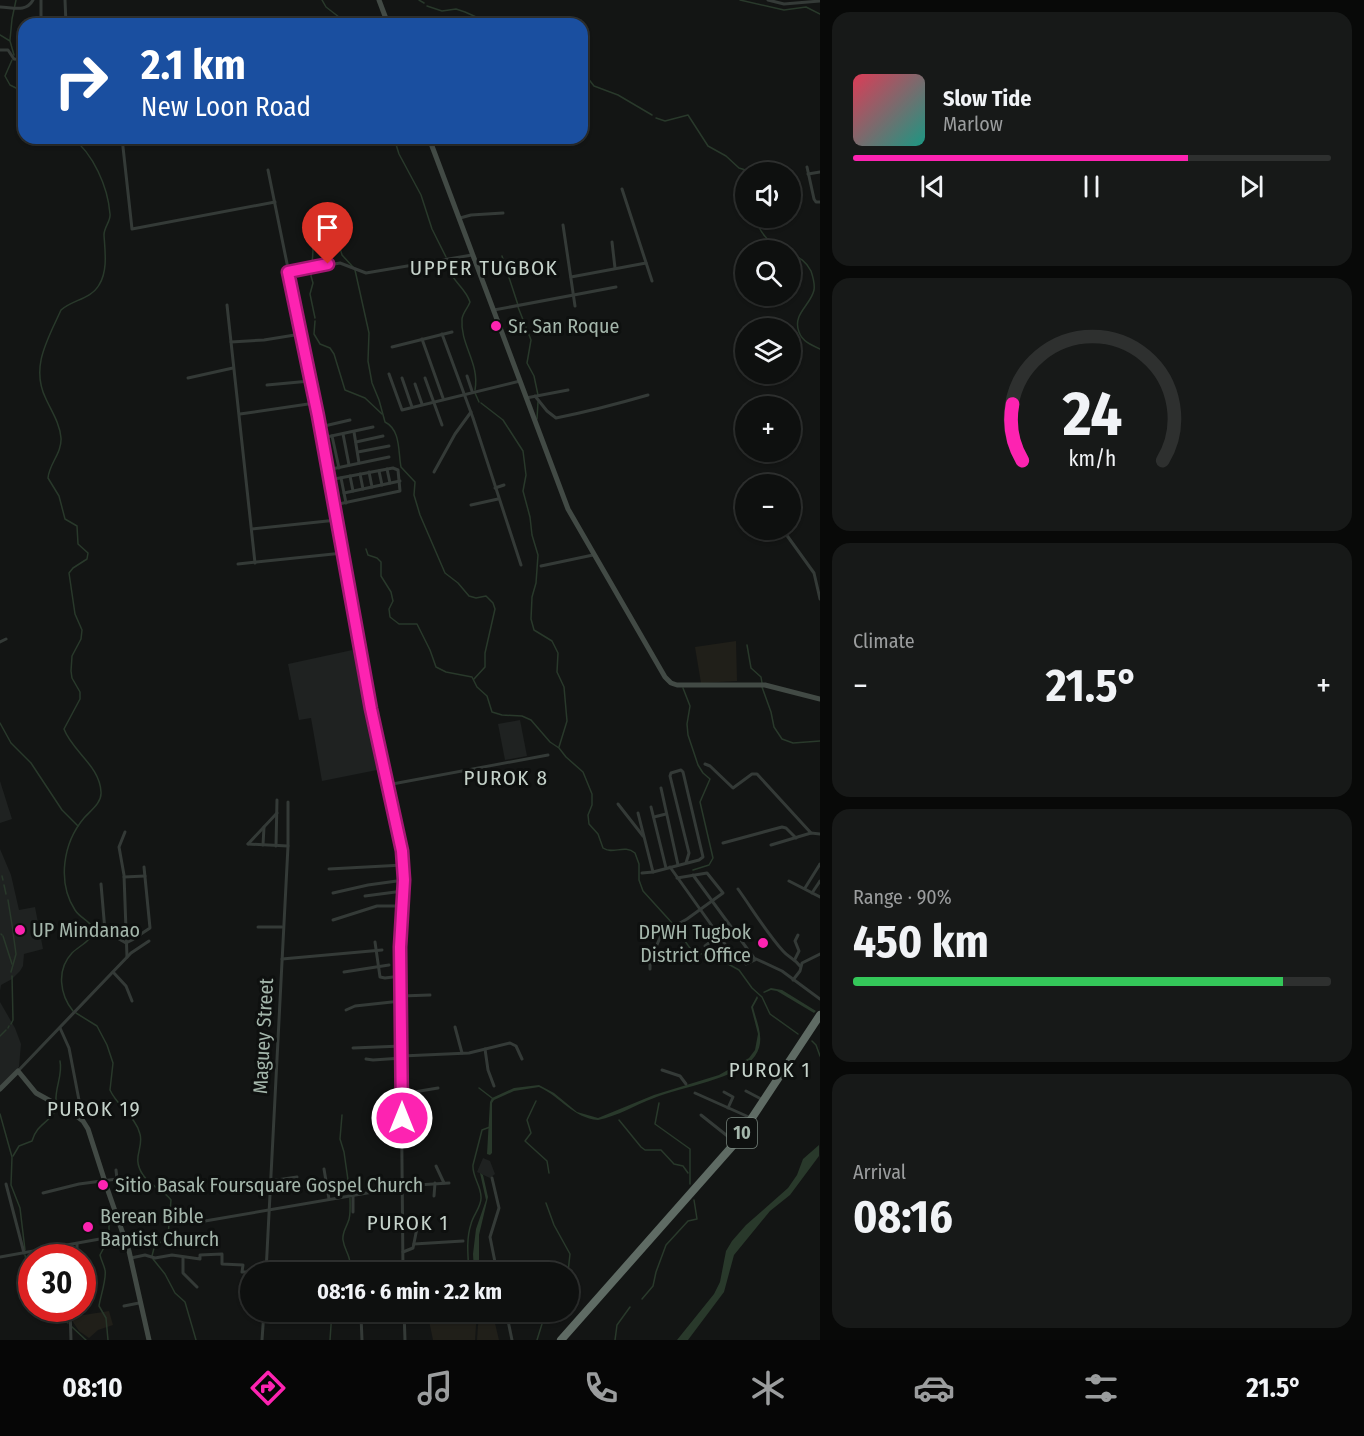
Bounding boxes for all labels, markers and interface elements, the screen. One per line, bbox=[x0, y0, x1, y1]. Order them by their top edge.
text: 2.1 km bbox=[141, 40, 246, 90]
icon: right bbox=[42, 42, 120, 120]
text: Slow Tide bbox=[943, 85, 1031, 112]
text: New Loon Road bbox=[141, 91, 311, 123]
text: Marlow bbox=[943, 112, 1003, 136]
map controls bbox=[735, 162, 801, 540]
button: sound bbox=[735, 162, 801, 228]
icon: previous bbox=[916, 170, 949, 203]
icon: pause bbox=[1075, 170, 1108, 203]
icon: next bbox=[1235, 170, 1268, 203]
pin bbox=[302, 202, 353, 264]
icon: arrive bbox=[311, 211, 344, 244]
button: search bbox=[735, 240, 801, 306]
district label: UPPER TUGBOK bbox=[410, 255, 558, 281]
place label: Sr. San Roque bbox=[508, 314, 619, 338]
button: layers bbox=[735, 318, 801, 384]
marker: Sr. San Roque bbox=[489, 319, 503, 333]
text: 24 bbox=[1061, 378, 1122, 453]
button: + bbox=[735, 396, 801, 462]
text: km/h bbox=[1068, 447, 1116, 473]
button: − bbox=[735, 474, 801, 540]
text: Climate bbox=[853, 629, 915, 653]
text: 21.5° bbox=[1046, 659, 1138, 713]
text: − bbox=[853, 666, 868, 706]
text: + bbox=[1316, 666, 1331, 706]
district label: PUROK 8 bbox=[464, 765, 548, 791]
text: Range · 90% bbox=[853, 885, 952, 909]
text: 450 km bbox=[853, 915, 989, 969]
place label: UP Mindanao bbox=[32, 918, 140, 942]
place label: DPWH Tugbok District Office bbox=[639, 920, 752, 967]
marker: UP Mindanao bbox=[13, 923, 27, 937]
marker: DPWH Tugbok District Office bbox=[756, 936, 770, 950]
street label: Maguey Street bbox=[248, 977, 278, 1095]
district label: PUROK 1 bbox=[729, 1057, 811, 1083]
position arrow bbox=[370, 1086, 434, 1150]
district label: PUROK 19 bbox=[47, 1096, 141, 1122]
road number: 10 bbox=[727, 1118, 757, 1148]
text: Arrival bbox=[853, 1160, 906, 1184]
place label: Sitio Basak Foursquare Gospel Church bbox=[115, 1173, 423, 1197]
marker: Sitio Basak Foursquare Gospel Church bbox=[96, 1178, 110, 1192]
text: 08:16 bbox=[853, 1190, 953, 1244]
place label: Berean Bible Baptist Church bbox=[100, 1204, 219, 1251]
district label: PUROK 1 bbox=[367, 1210, 449, 1236]
marker: Berean Bible Baptist Church bbox=[81, 1220, 95, 1234]
speed limit sign: 30 bbox=[18, 1244, 96, 1322]
text: 08:16 · 6 min · 2.2 km bbox=[317, 1278, 502, 1305]
icon: directions bbox=[247, 1367, 289, 1409]
icon: music bbox=[414, 1367, 456, 1409]
icon: phone bbox=[580, 1367, 622, 1409]
icon: climate bbox=[747, 1367, 789, 1409]
icon: car bbox=[913, 1367, 955, 1409]
icon: filters bbox=[1080, 1367, 1122, 1409]
text: 08:10 bbox=[62, 1372, 123, 1404]
text: 21.5° bbox=[1246, 1372, 1302, 1404]

